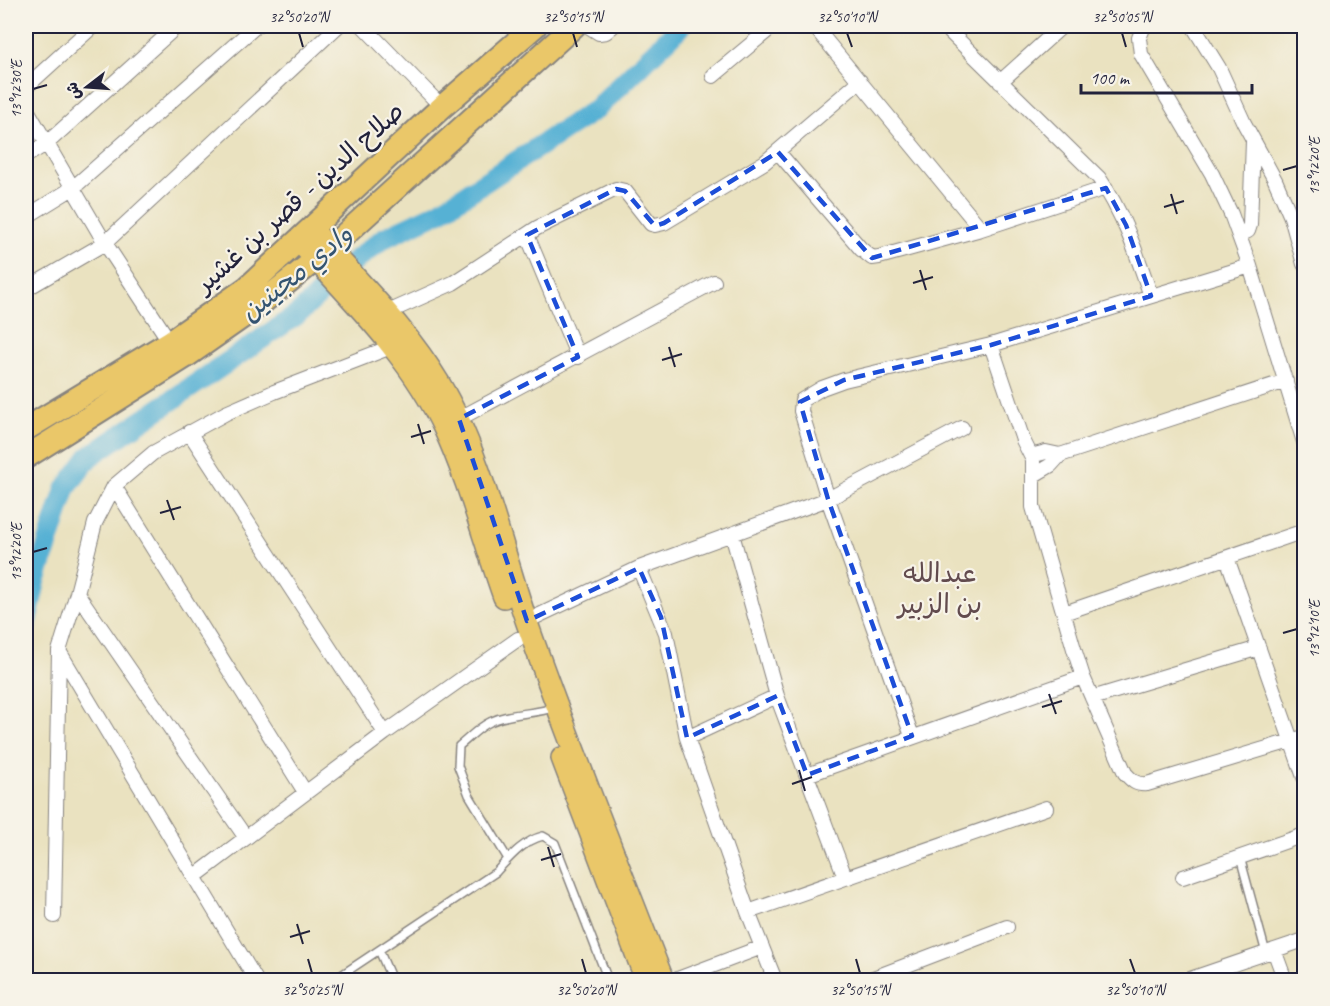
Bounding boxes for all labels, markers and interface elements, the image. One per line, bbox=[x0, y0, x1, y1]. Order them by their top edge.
text: 32°50'20"N bbox=[269, 8, 332, 27]
text: 32°50'15"N bbox=[543, 8, 606, 27]
text: 32°50'10"N bbox=[817, 8, 880, 27]
text: 32°50'05"N bbox=[1092, 8, 1155, 27]
north arrow bbox=[57, 57, 117, 117]
scale bar bbox=[1081, 57, 1252, 95]
text: 13°12'30"E bbox=[7, 58, 26, 118]
text: 100 m bbox=[1090, 67, 1131, 89]
text: ش bbox=[61, 80, 86, 102]
street label: صلاح الدين - قصر بن غشير bbox=[186, 95, 411, 302]
text: 13°12'20"E bbox=[1305, 135, 1324, 195]
water label: وادي مجينين bbox=[233, 217, 361, 330]
text: 13°12'20"E bbox=[7, 521, 26, 581]
district label: عبدالله بن الزبير bbox=[896, 556, 982, 621]
text: 13°12'10"E bbox=[1305, 598, 1324, 658]
text: 32°50'25"N bbox=[282, 981, 345, 1000]
text: 32°50'20"N bbox=[556, 981, 619, 1000]
text: 32°50'15"N bbox=[830, 981, 893, 1000]
text: 32°50'10"N bbox=[1105, 981, 1168, 1000]

